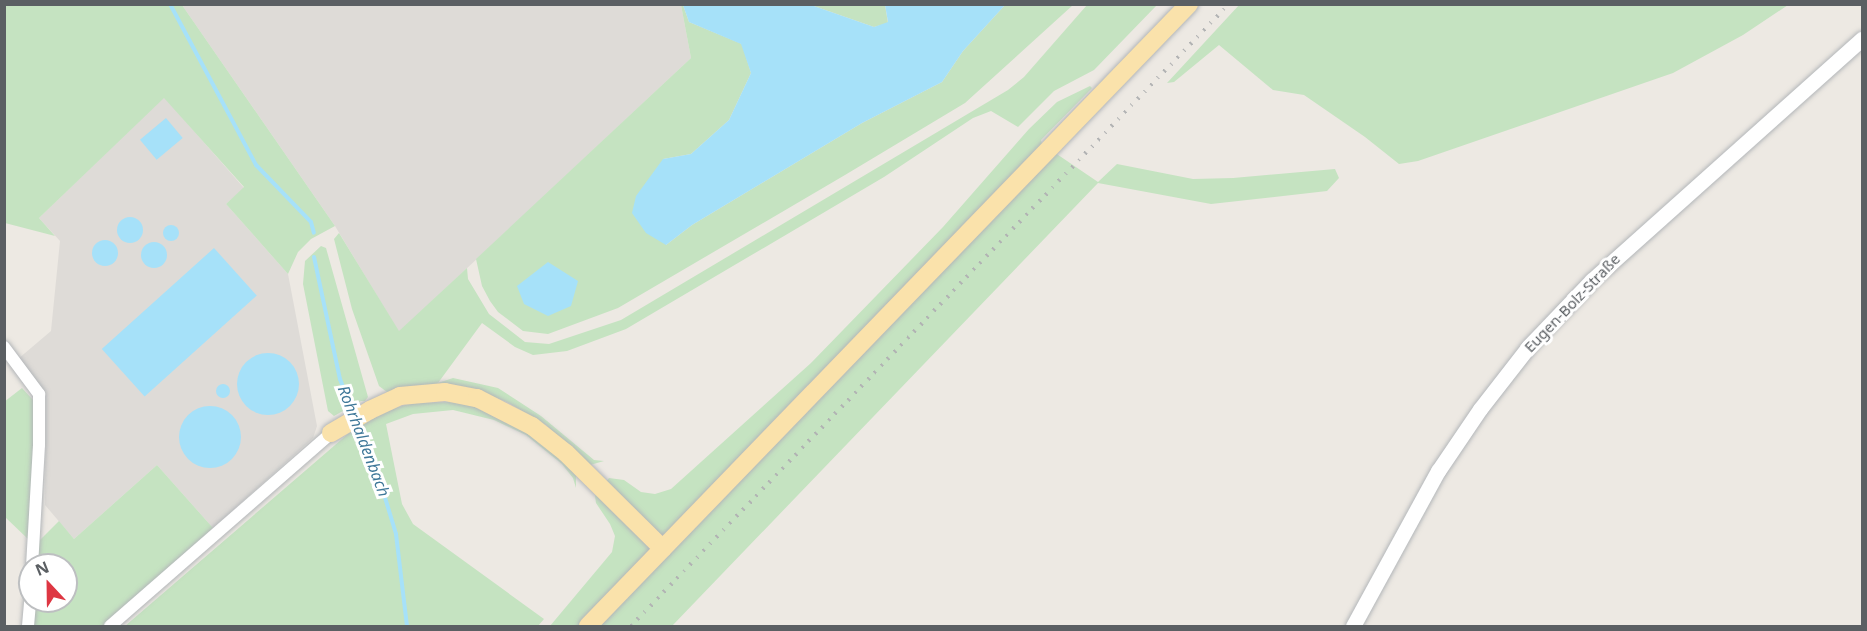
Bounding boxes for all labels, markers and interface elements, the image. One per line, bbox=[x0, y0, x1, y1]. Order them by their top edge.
street label: Eugen-Bolz-Straße bbox=[1520, 250, 1624, 356]
water label: Rohrhaldenbach bbox=[334, 383, 394, 499]
north arrow bbox=[18, 553, 78, 613]
text: N bbox=[32, 556, 52, 581]

